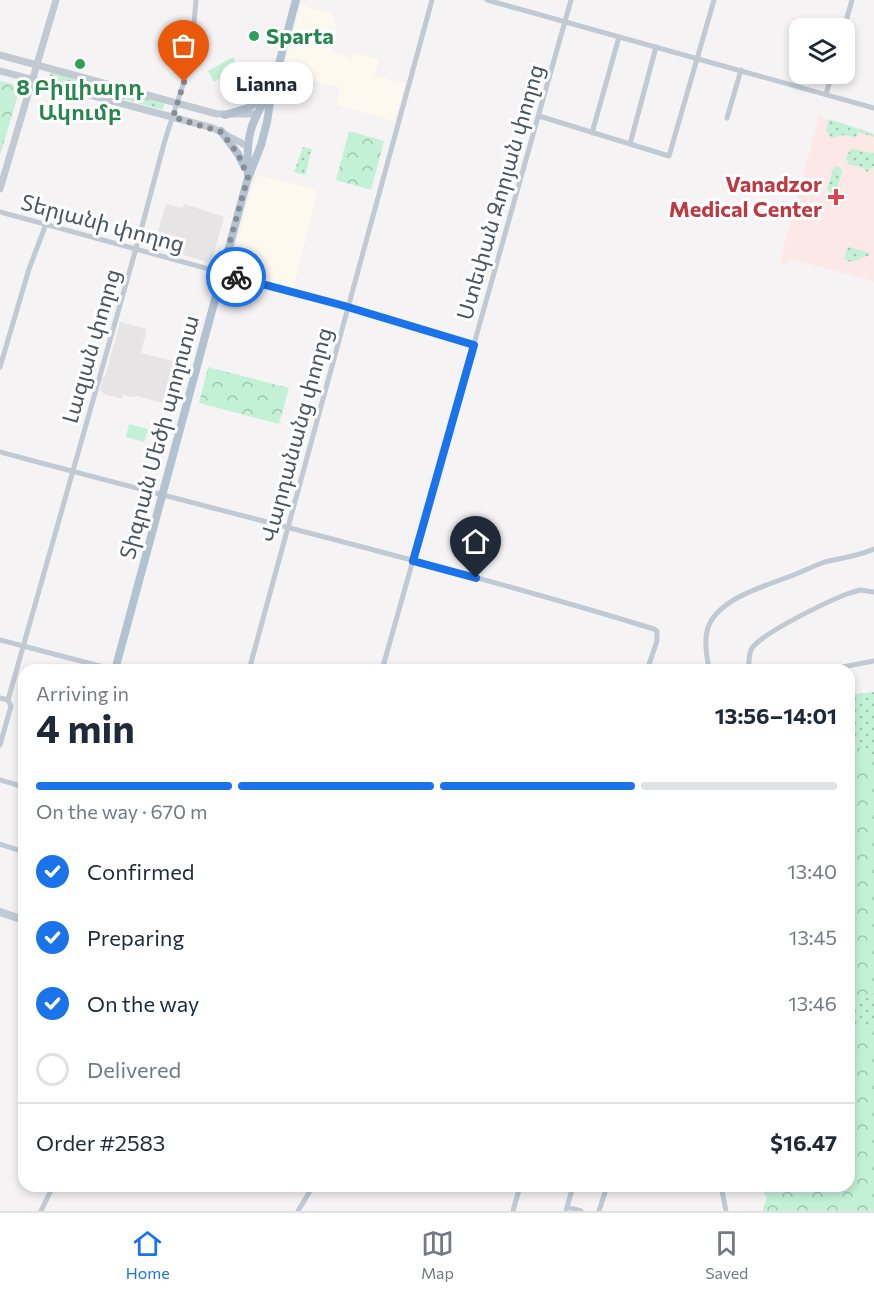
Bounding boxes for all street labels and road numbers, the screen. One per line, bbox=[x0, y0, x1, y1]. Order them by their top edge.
street label: Ստեփան Զորյան փողոց bbox=[450, 61, 549, 323]
street label: Տերյանի փողոց bbox=[19, 188, 188, 257]
street label: Լազյան փողոց bbox=[56, 266, 125, 426]
street label: Տիգրան Մեծի պողոտա bbox=[113, 312, 204, 562]
street label: Վարդանանց փողոց bbox=[254, 324, 337, 545]

